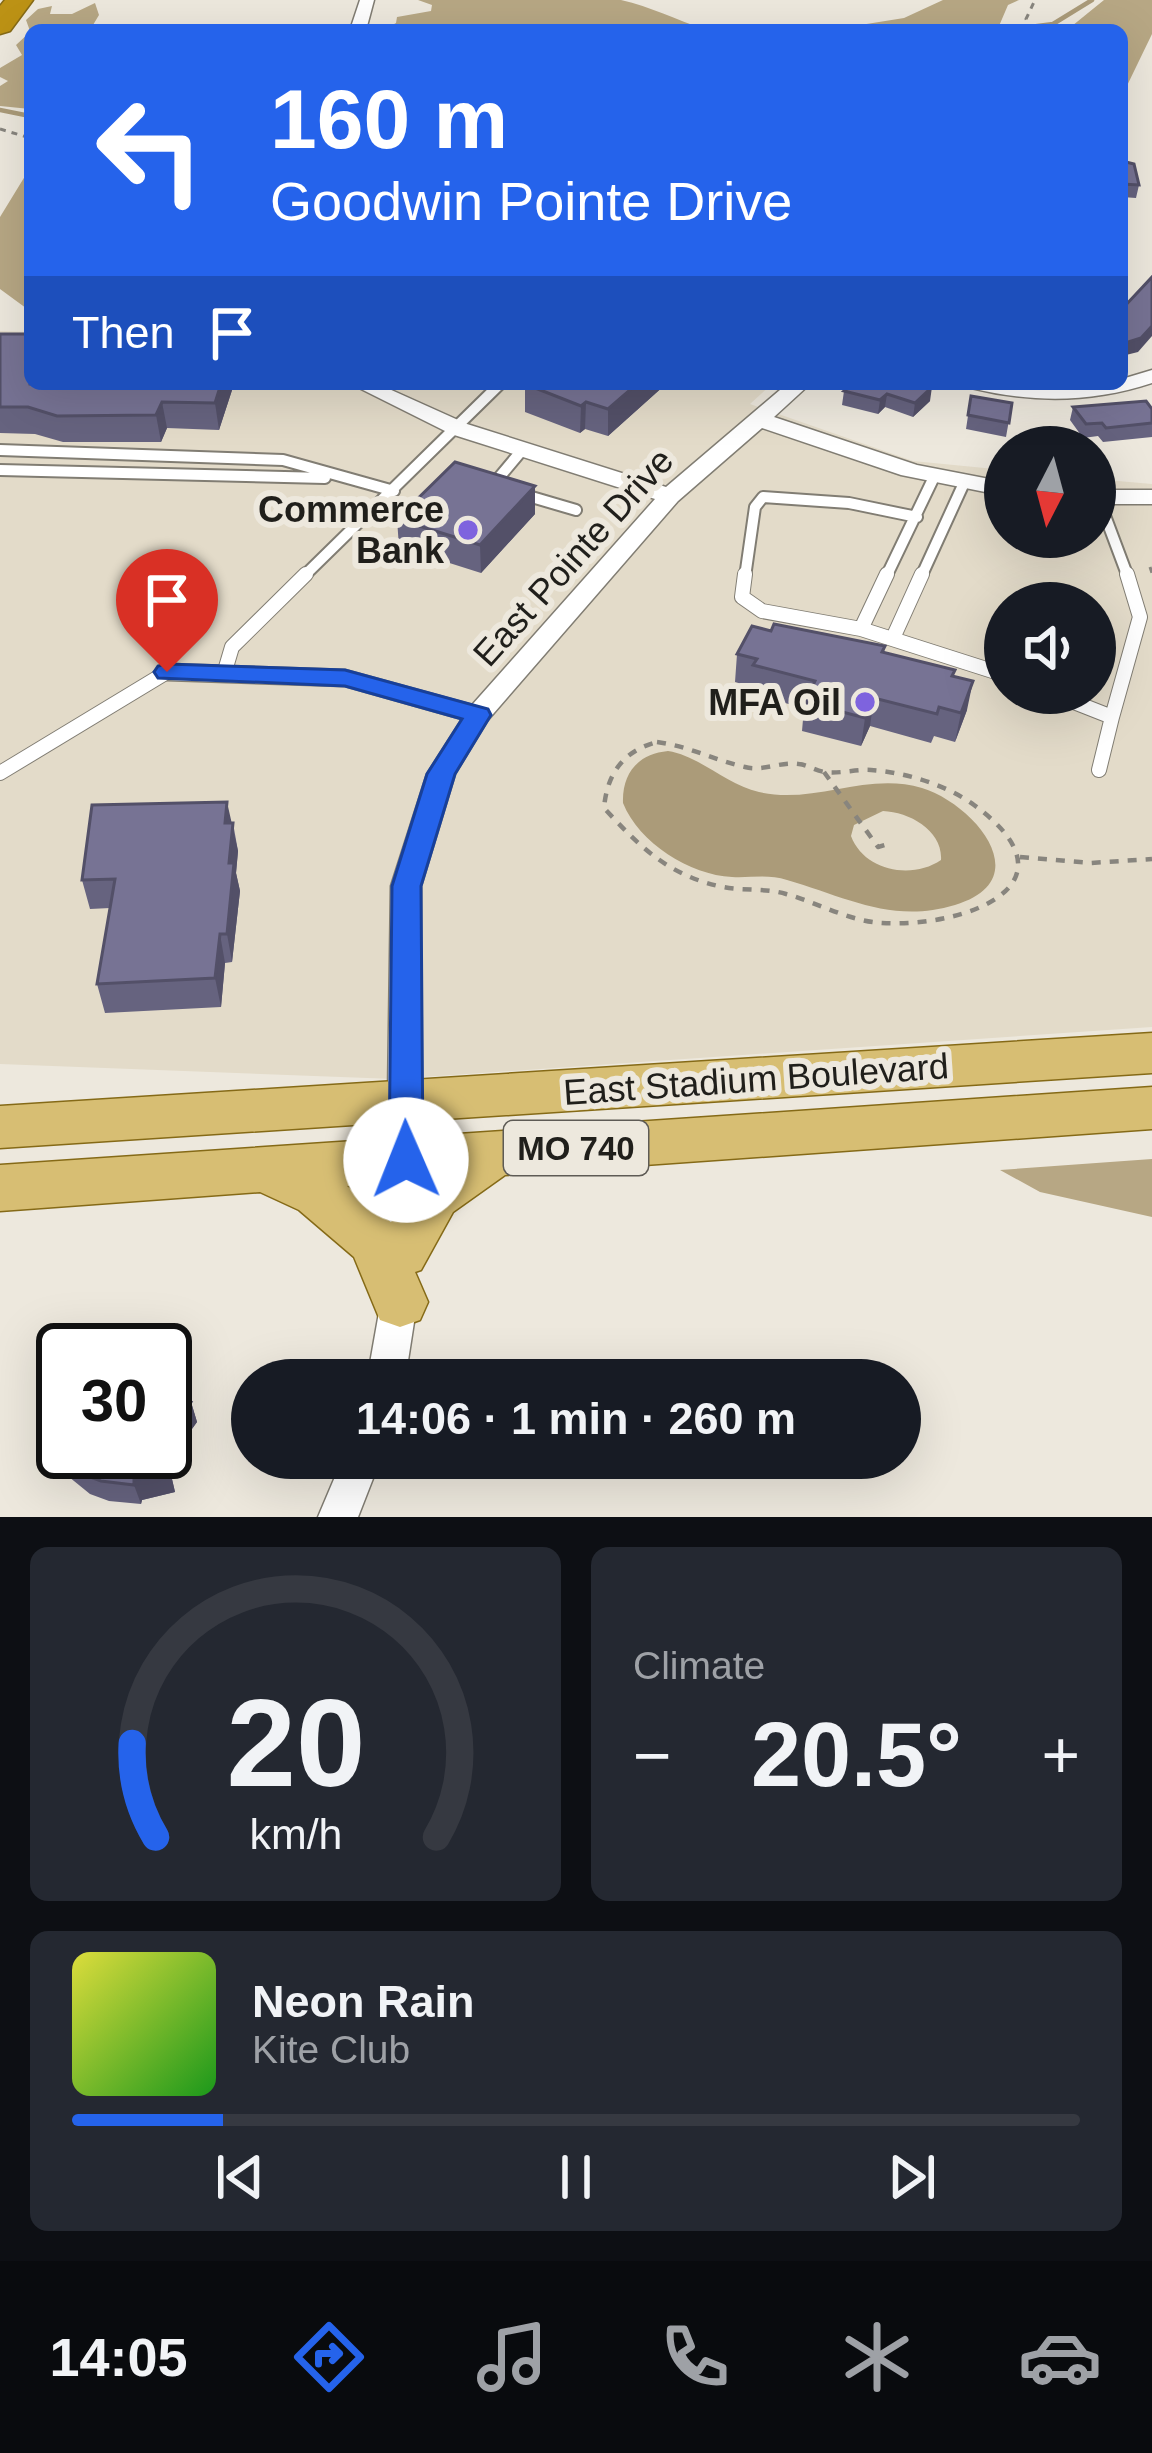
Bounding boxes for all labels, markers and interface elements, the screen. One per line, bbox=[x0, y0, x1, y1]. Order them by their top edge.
icon: left bbox=[72, 72, 228, 228]
text: 160 m bbox=[270, 72, 508, 166]
text: Goodwin Pointe Drive bbox=[270, 171, 792, 231]
icon: arrive bbox=[199, 300, 265, 366]
text: Then bbox=[72, 307, 175, 358]
north arrow bbox=[984, 426, 1116, 558]
map controls bbox=[984, 426, 1116, 714]
street label: East Pointe Drive bbox=[465, 440, 681, 674]
place label: Commerce Bank bbox=[258, 489, 445, 571]
marker: Commerce Bank bbox=[455, 517, 481, 543]
pin bbox=[116, 549, 218, 672]
icon: arrive bbox=[134, 567, 200, 633]
button: sound bbox=[984, 582, 1116, 714]
place label: MFA Oil bbox=[708, 682, 841, 723]
marker: MFA Oil bbox=[852, 689, 878, 715]
street label: East Stadium Boulevard bbox=[562, 1045, 950, 1113]
position arrow bbox=[343, 1097, 469, 1223]
road number: MO 740 bbox=[504, 1121, 648, 1175]
speed limit sign: 30 bbox=[36, 1323, 192, 1479]
text: 14:06 · 1 min · 260 m bbox=[356, 1393, 796, 1444]
text: Climate bbox=[633, 1644, 765, 1687]
text: 20 bbox=[226, 1673, 365, 1812]
text: 20.5° bbox=[751, 1705, 962, 1805]
text: − bbox=[633, 1718, 672, 1792]
text: + bbox=[1041, 1718, 1080, 1792]
text: km/h bbox=[249, 1810, 342, 1858]
text: Neon Rain bbox=[252, 1976, 475, 2027]
text: Kite Club bbox=[252, 2028, 410, 2071]
icon: previous bbox=[207, 2144, 273, 2210]
icon: pause bbox=[543, 2144, 609, 2210]
icon: next bbox=[879, 2144, 945, 2210]
icon: directions bbox=[287, 2315, 371, 2399]
icon: music bbox=[470, 2315, 554, 2399]
icon: phone bbox=[653, 2315, 737, 2399]
icon: climate bbox=[835, 2315, 919, 2399]
icon: car bbox=[1018, 2315, 1102, 2399]
text: 14:05 bbox=[49, 2327, 188, 2387]

